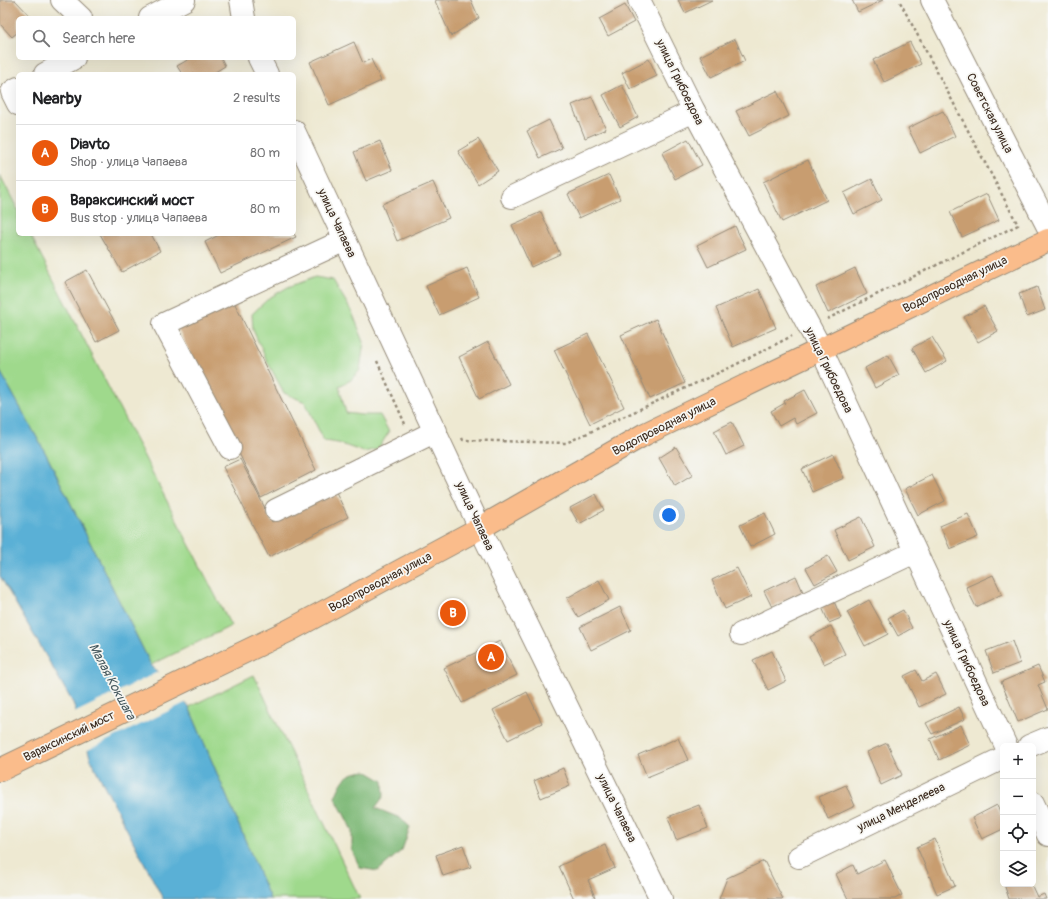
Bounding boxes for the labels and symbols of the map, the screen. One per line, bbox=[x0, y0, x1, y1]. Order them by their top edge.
street label: улица Грибоедова bbox=[652, 36, 707, 128]
street label: Советская улица bbox=[963, 71, 1016, 156]
street label: улица Чапаева bbox=[314, 185, 359, 260]
street label: Водопроводная улица bbox=[901, 252, 1010, 316]
street label: улица Грибоедова bbox=[801, 324, 856, 416]
street label: Водопроводная улица bbox=[610, 394, 719, 459]
street label: улица Чапаева bbox=[452, 478, 497, 553]
your location bbox=[659, 505, 679, 525]
street label: Водопроводная улица bbox=[326, 549, 435, 616]
pin: B bbox=[440, 598, 466, 628]
street label: улица Грибоедова bbox=[940, 617, 993, 709]
water label: Малая Кокшага bbox=[85, 641, 139, 723]
pin: A bbox=[478, 642, 504, 672]
street label: Вараксинский мост bbox=[21, 708, 117, 765]
street label: улица Чапаева bbox=[593, 771, 640, 845]
street label: улица Менделеева bbox=[854, 780, 948, 836]

